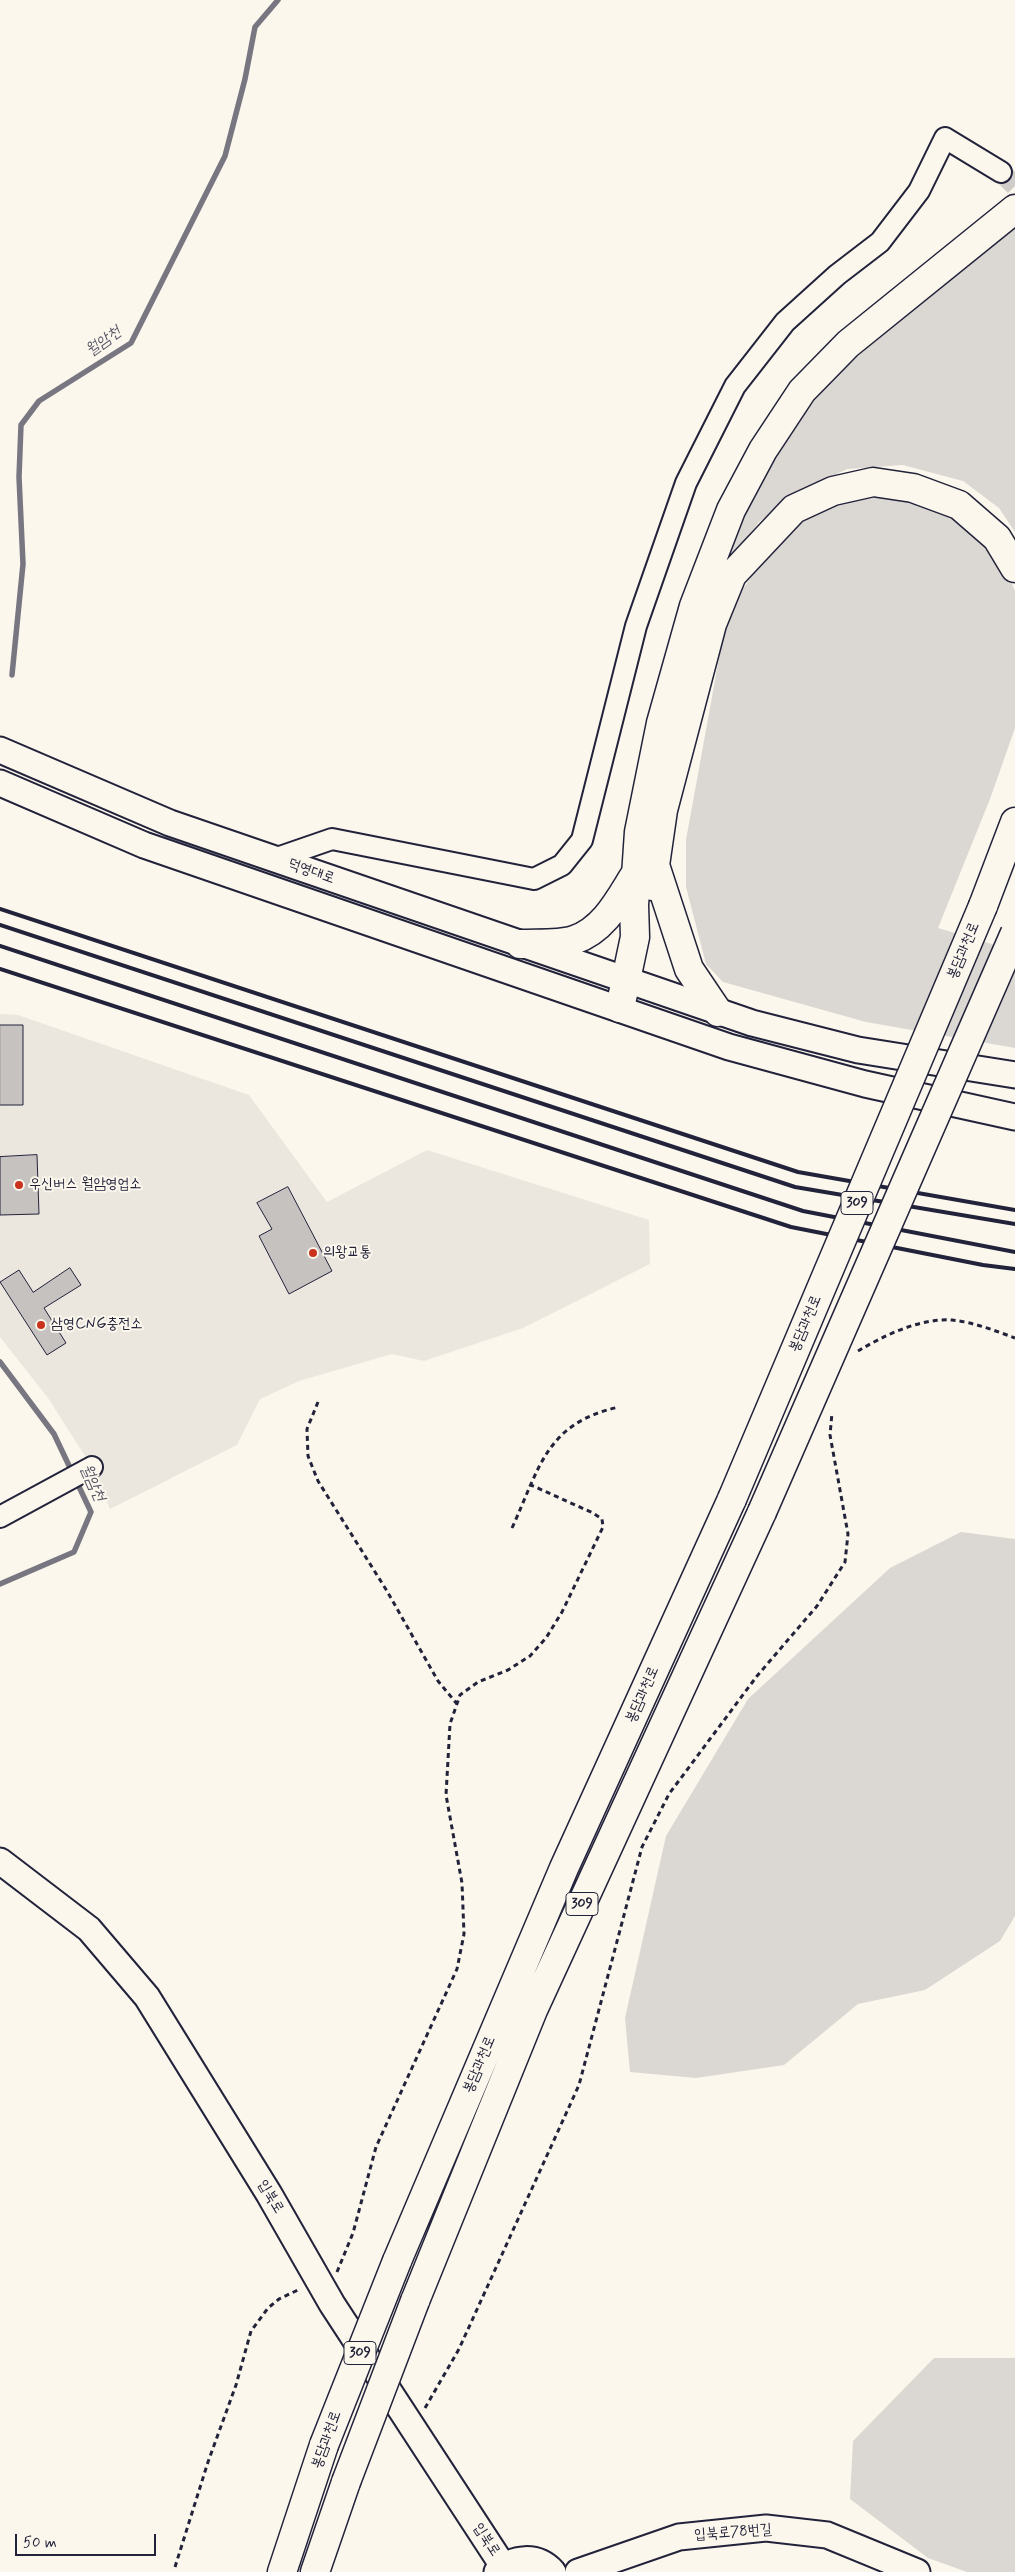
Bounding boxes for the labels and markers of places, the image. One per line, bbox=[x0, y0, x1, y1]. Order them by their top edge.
place label: 우신버스 월암영업소 bbox=[29, 1176, 142, 1194]
marker: 우신버스 월암영업소 bbox=[13, 1179, 25, 1191]
place label: 의왕교통 bbox=[323, 1244, 371, 1262]
marker: 의왕교통 bbox=[307, 1247, 319, 1259]
place label: 삼영CNG충전소 bbox=[51, 1316, 143, 1334]
marker: 삼영CNG충전소 bbox=[35, 1319, 47, 1331]

